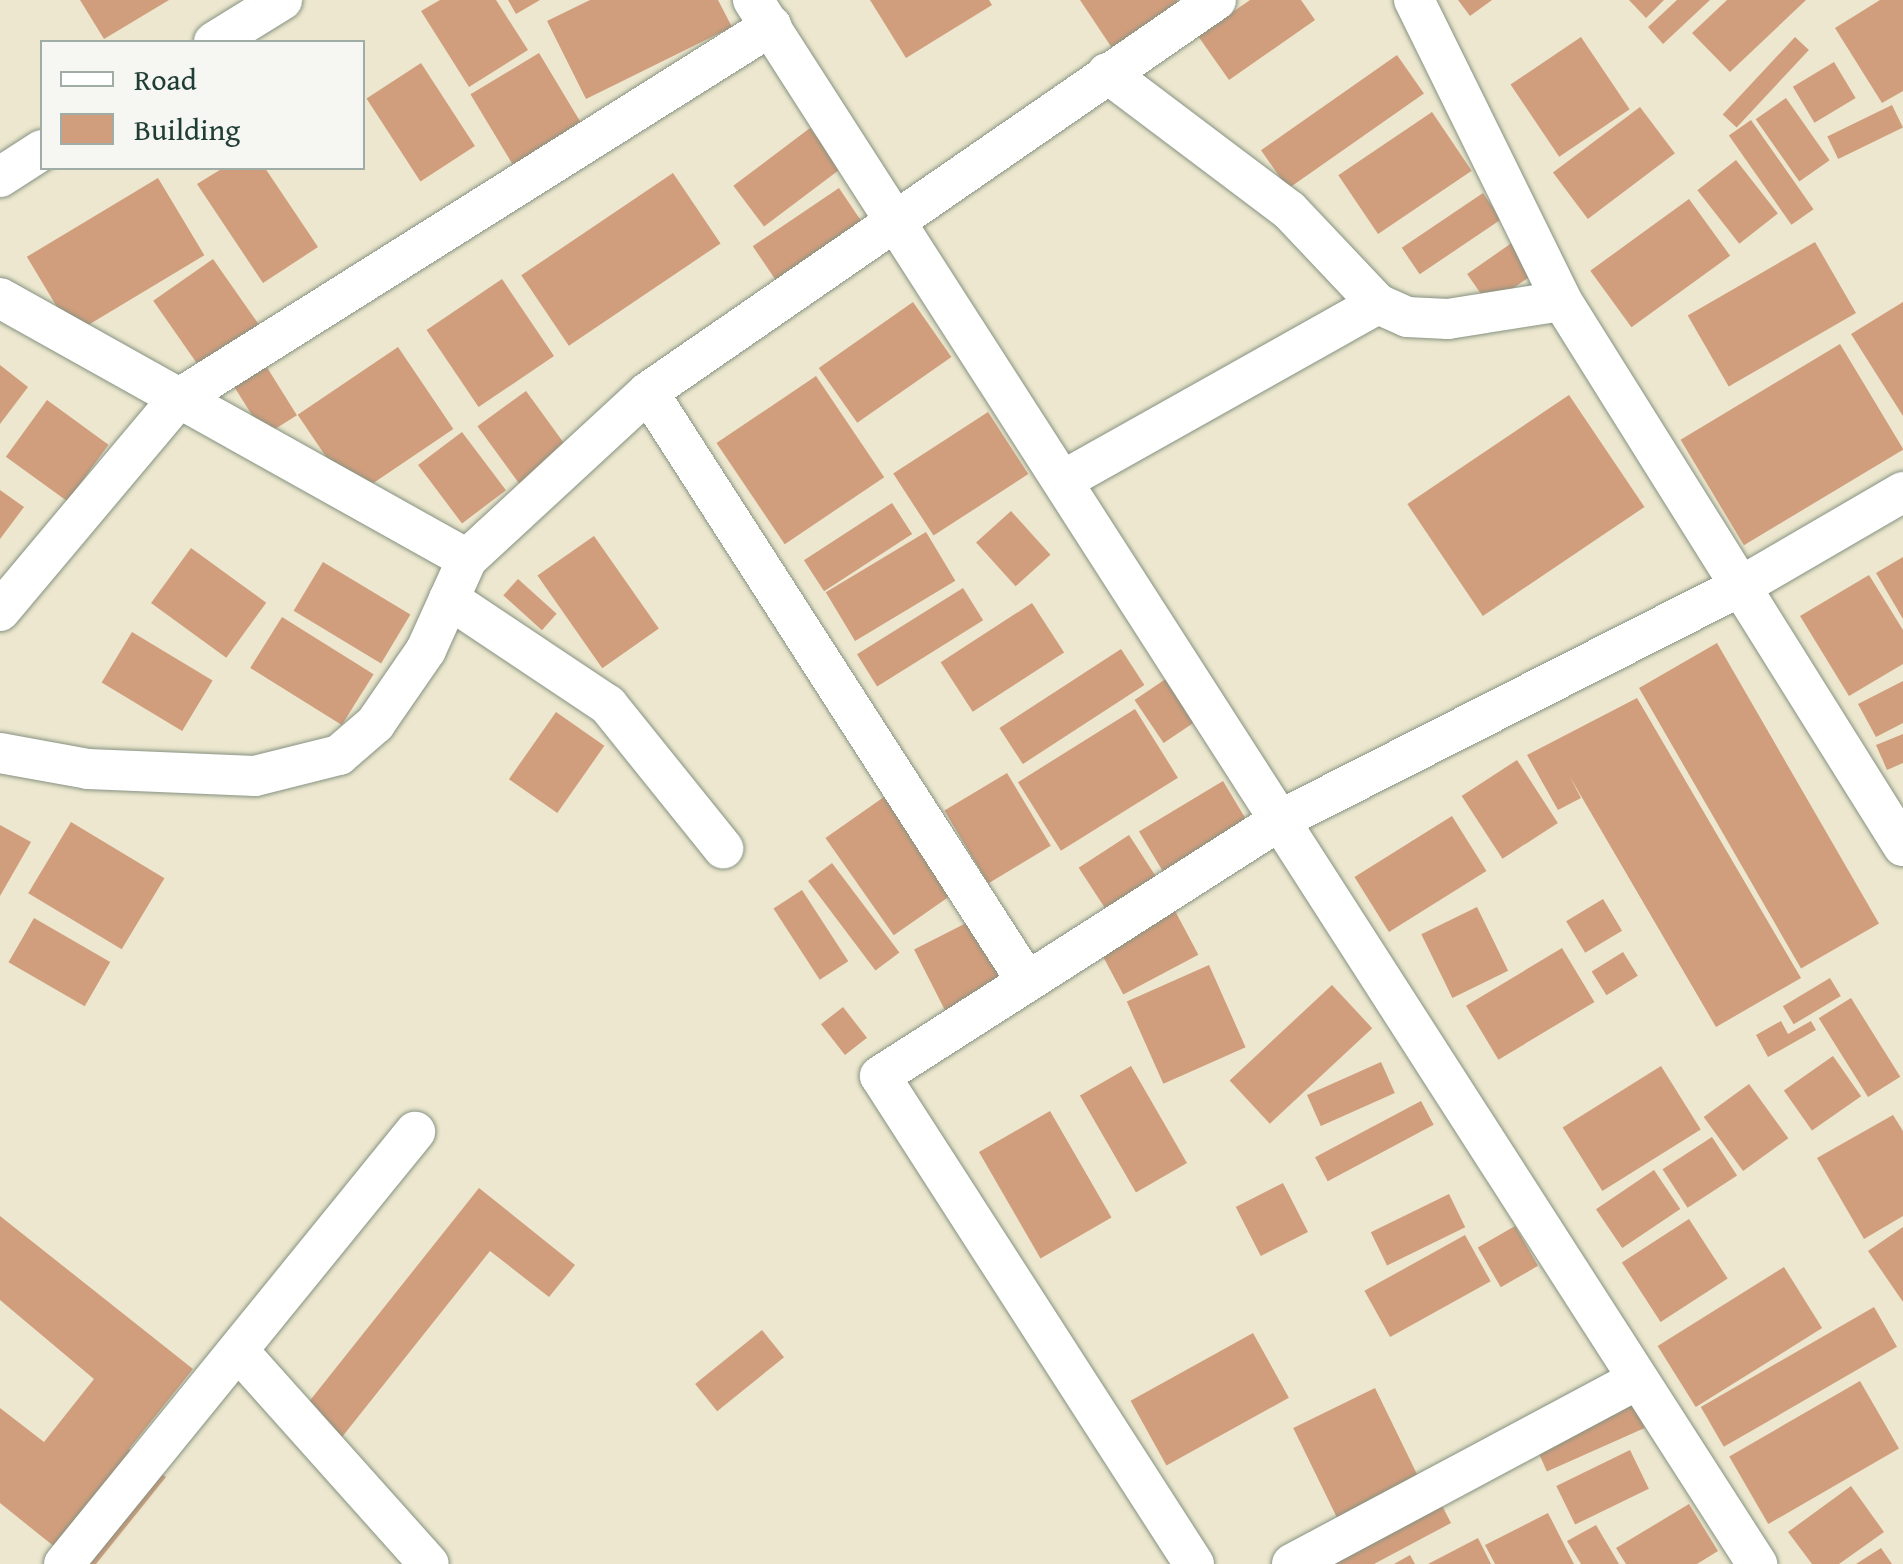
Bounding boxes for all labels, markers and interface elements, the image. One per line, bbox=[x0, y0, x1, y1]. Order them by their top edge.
legend bbox=[40, 40, 365, 170]
text: Road bbox=[134, 57, 197, 101]
text: Building bbox=[134, 107, 240, 151]

